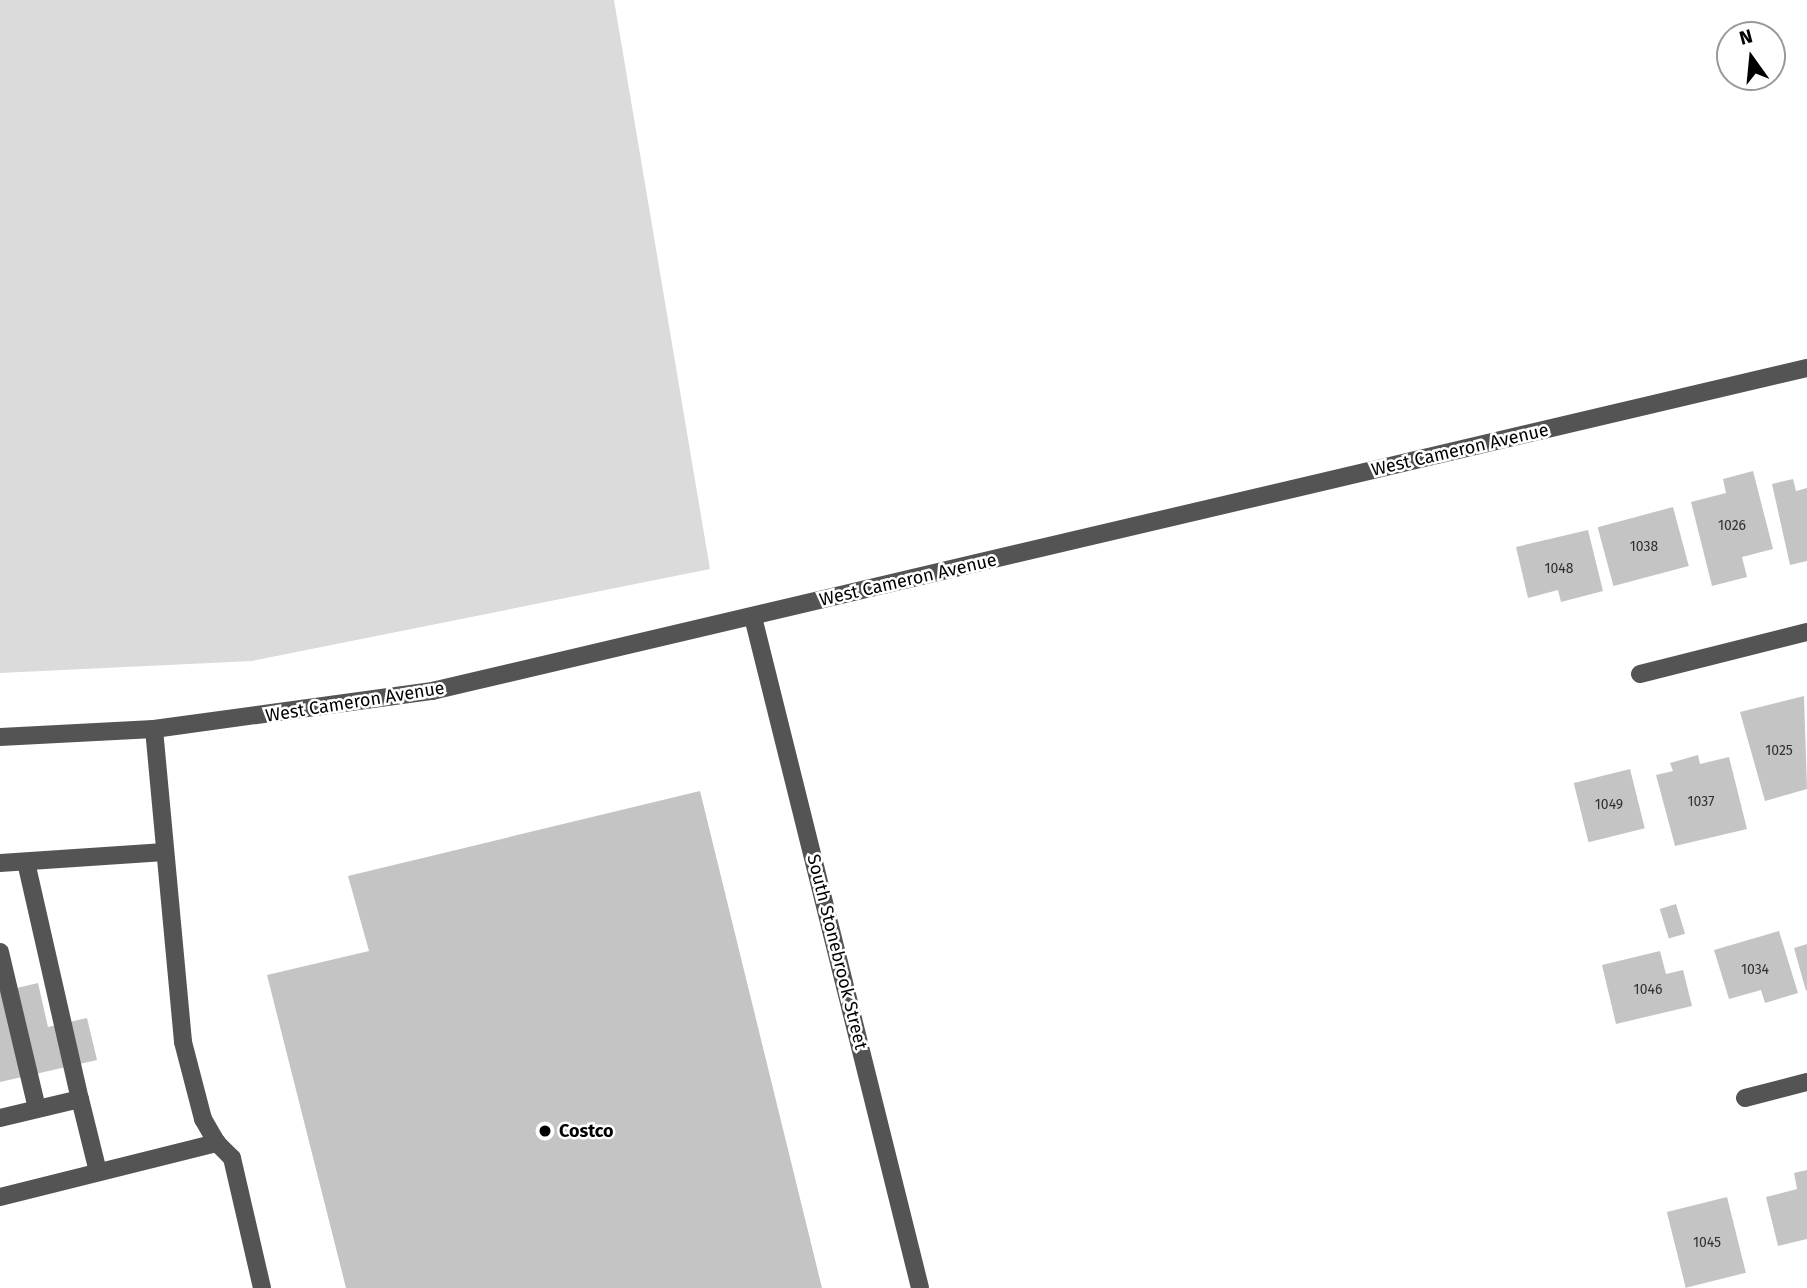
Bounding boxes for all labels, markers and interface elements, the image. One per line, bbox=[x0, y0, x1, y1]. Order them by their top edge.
north arrow bbox=[1716, 21, 1786, 91]
text: N bbox=[1737, 24, 1755, 50]
street label: West Cameron Avenue bbox=[1369, 419, 1551, 481]
house number: 1026 bbox=[1718, 518, 1746, 534]
house number: 1038 bbox=[1630, 539, 1658, 555]
street label: West Cameron Avenue bbox=[817, 549, 999, 611]
house number: 1048 bbox=[1544, 561, 1574, 577]
street label: West Cameron Avenue bbox=[264, 677, 446, 727]
house number: 1025 bbox=[1765, 743, 1793, 759]
house number: 1037 bbox=[1688, 794, 1714, 810]
house number: 1049 bbox=[1595, 797, 1623, 813]
street label: South Stonebrook Street bbox=[802, 852, 872, 1052]
house number: 1034 bbox=[1741, 962, 1769, 978]
house number: 1046 bbox=[1634, 982, 1662, 998]
place label: Costco bbox=[559, 1120, 614, 1142]
marker: Costco bbox=[537, 1123, 553, 1139]
house number: 1045 bbox=[1693, 1235, 1721, 1251]

